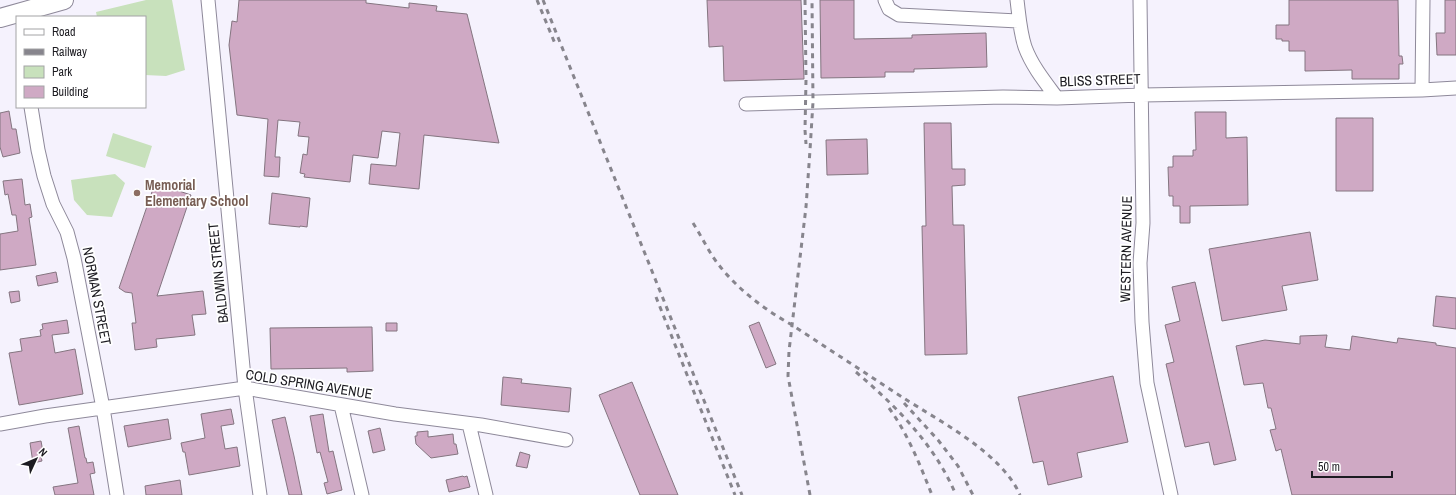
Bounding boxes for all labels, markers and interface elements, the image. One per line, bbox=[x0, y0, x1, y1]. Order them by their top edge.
legend bbox=[16, 16, 146, 108]
text: Road bbox=[52, 24, 76, 40]
text: Railway bbox=[52, 44, 87, 60]
text: Park bbox=[52, 64, 72, 80]
street label: BLISS STREET bbox=[1059, 70, 1141, 90]
text: Building bbox=[52, 84, 89, 100]
place label: Memorial Elementary School bbox=[145, 176, 248, 210]
marker: Memorial Elementary School bbox=[132, 188, 142, 198]
street label: WESTERN AVENUE bbox=[1116, 196, 1136, 302]
street label: BALDWIN STREET bbox=[204, 222, 232, 324]
street label: NORMAN STREET bbox=[79, 245, 115, 347]
street label: COLD SPRING AVENUE bbox=[244, 365, 374, 403]
north arrow bbox=[16, 439, 56, 479]
text: N bbox=[36, 445, 50, 459]
scale bar bbox=[1312, 453, 1392, 479]
text: 50 m bbox=[1318, 459, 1340, 475]

